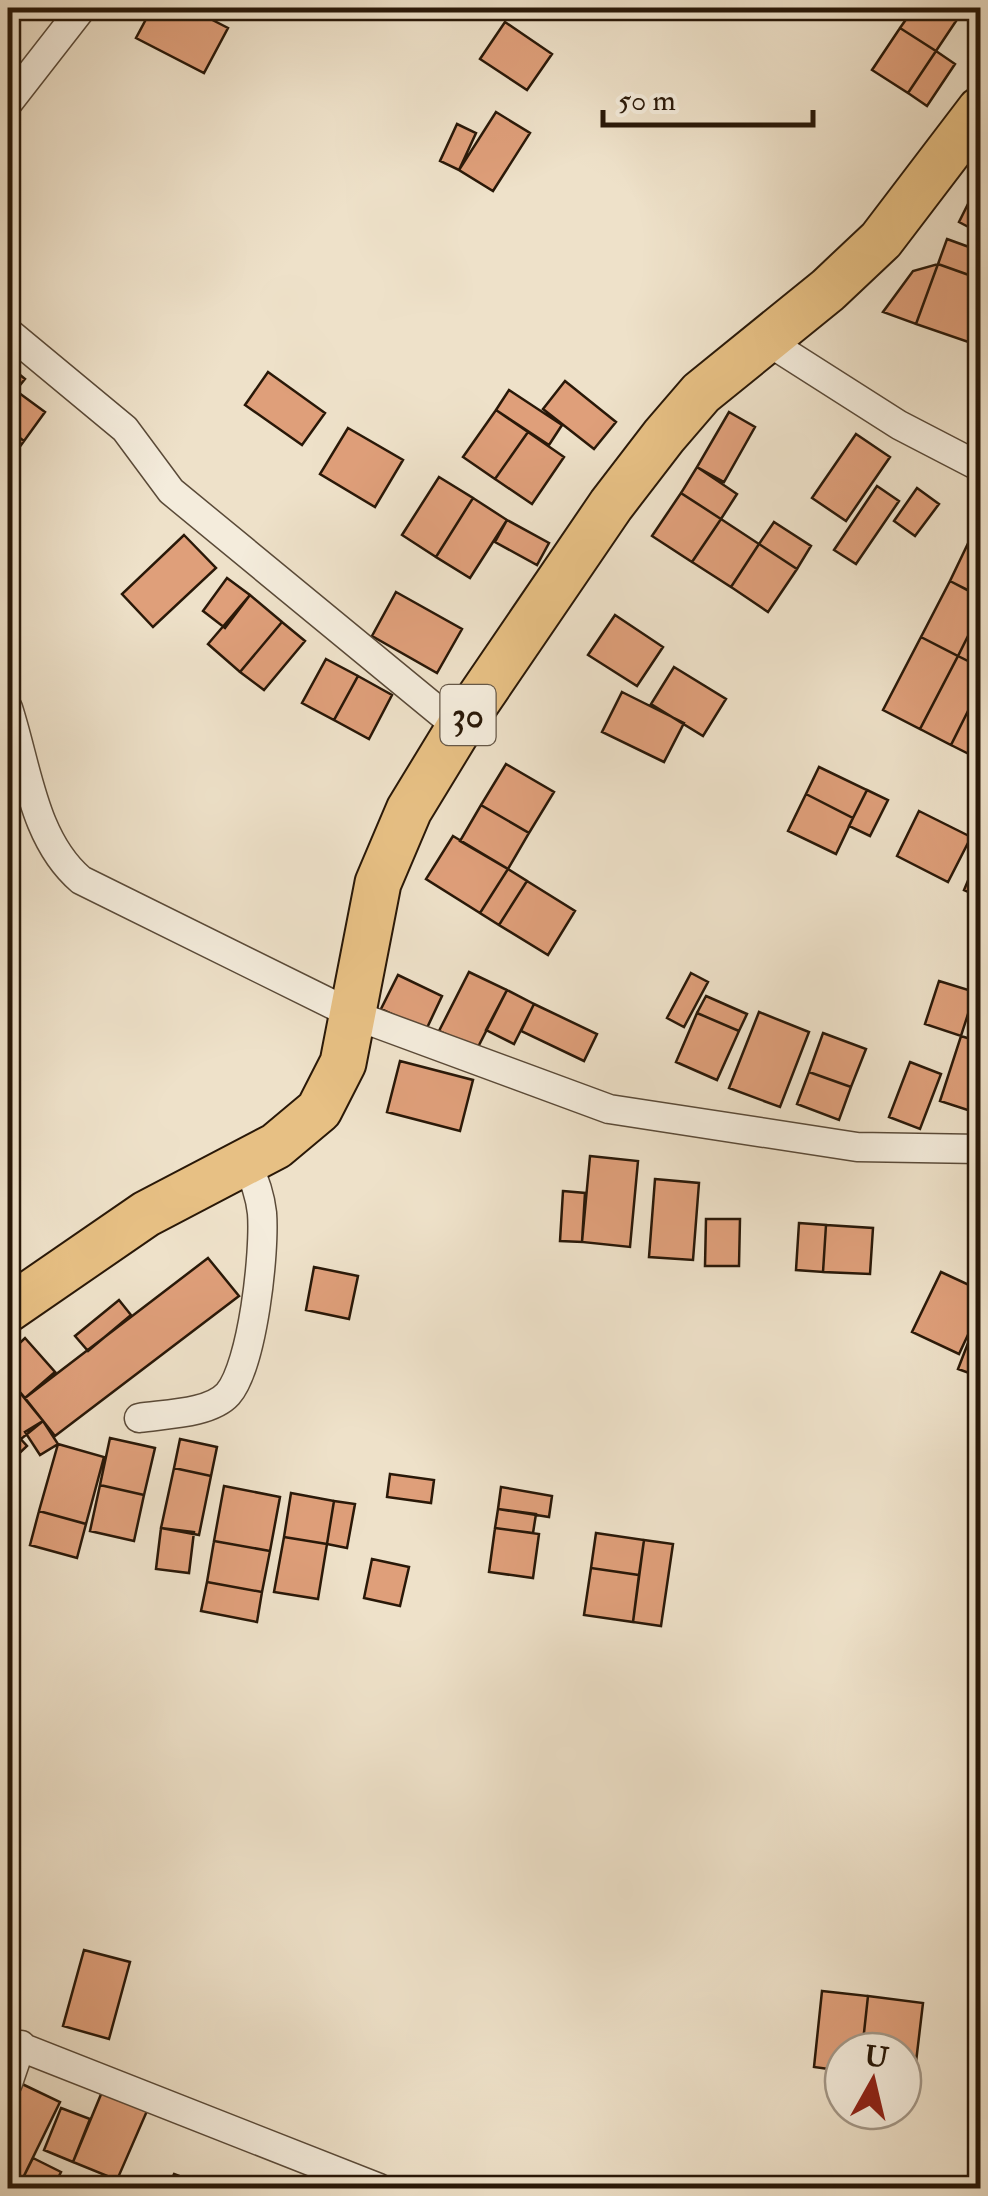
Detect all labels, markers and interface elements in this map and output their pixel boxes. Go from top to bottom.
scale bar [603,65,813,127]
text: 50 m [618,82,676,119]
road number: 30 [440,685,496,745]
north arrow [823,2031,923,2131]
text: U [862,2039,891,2077]

